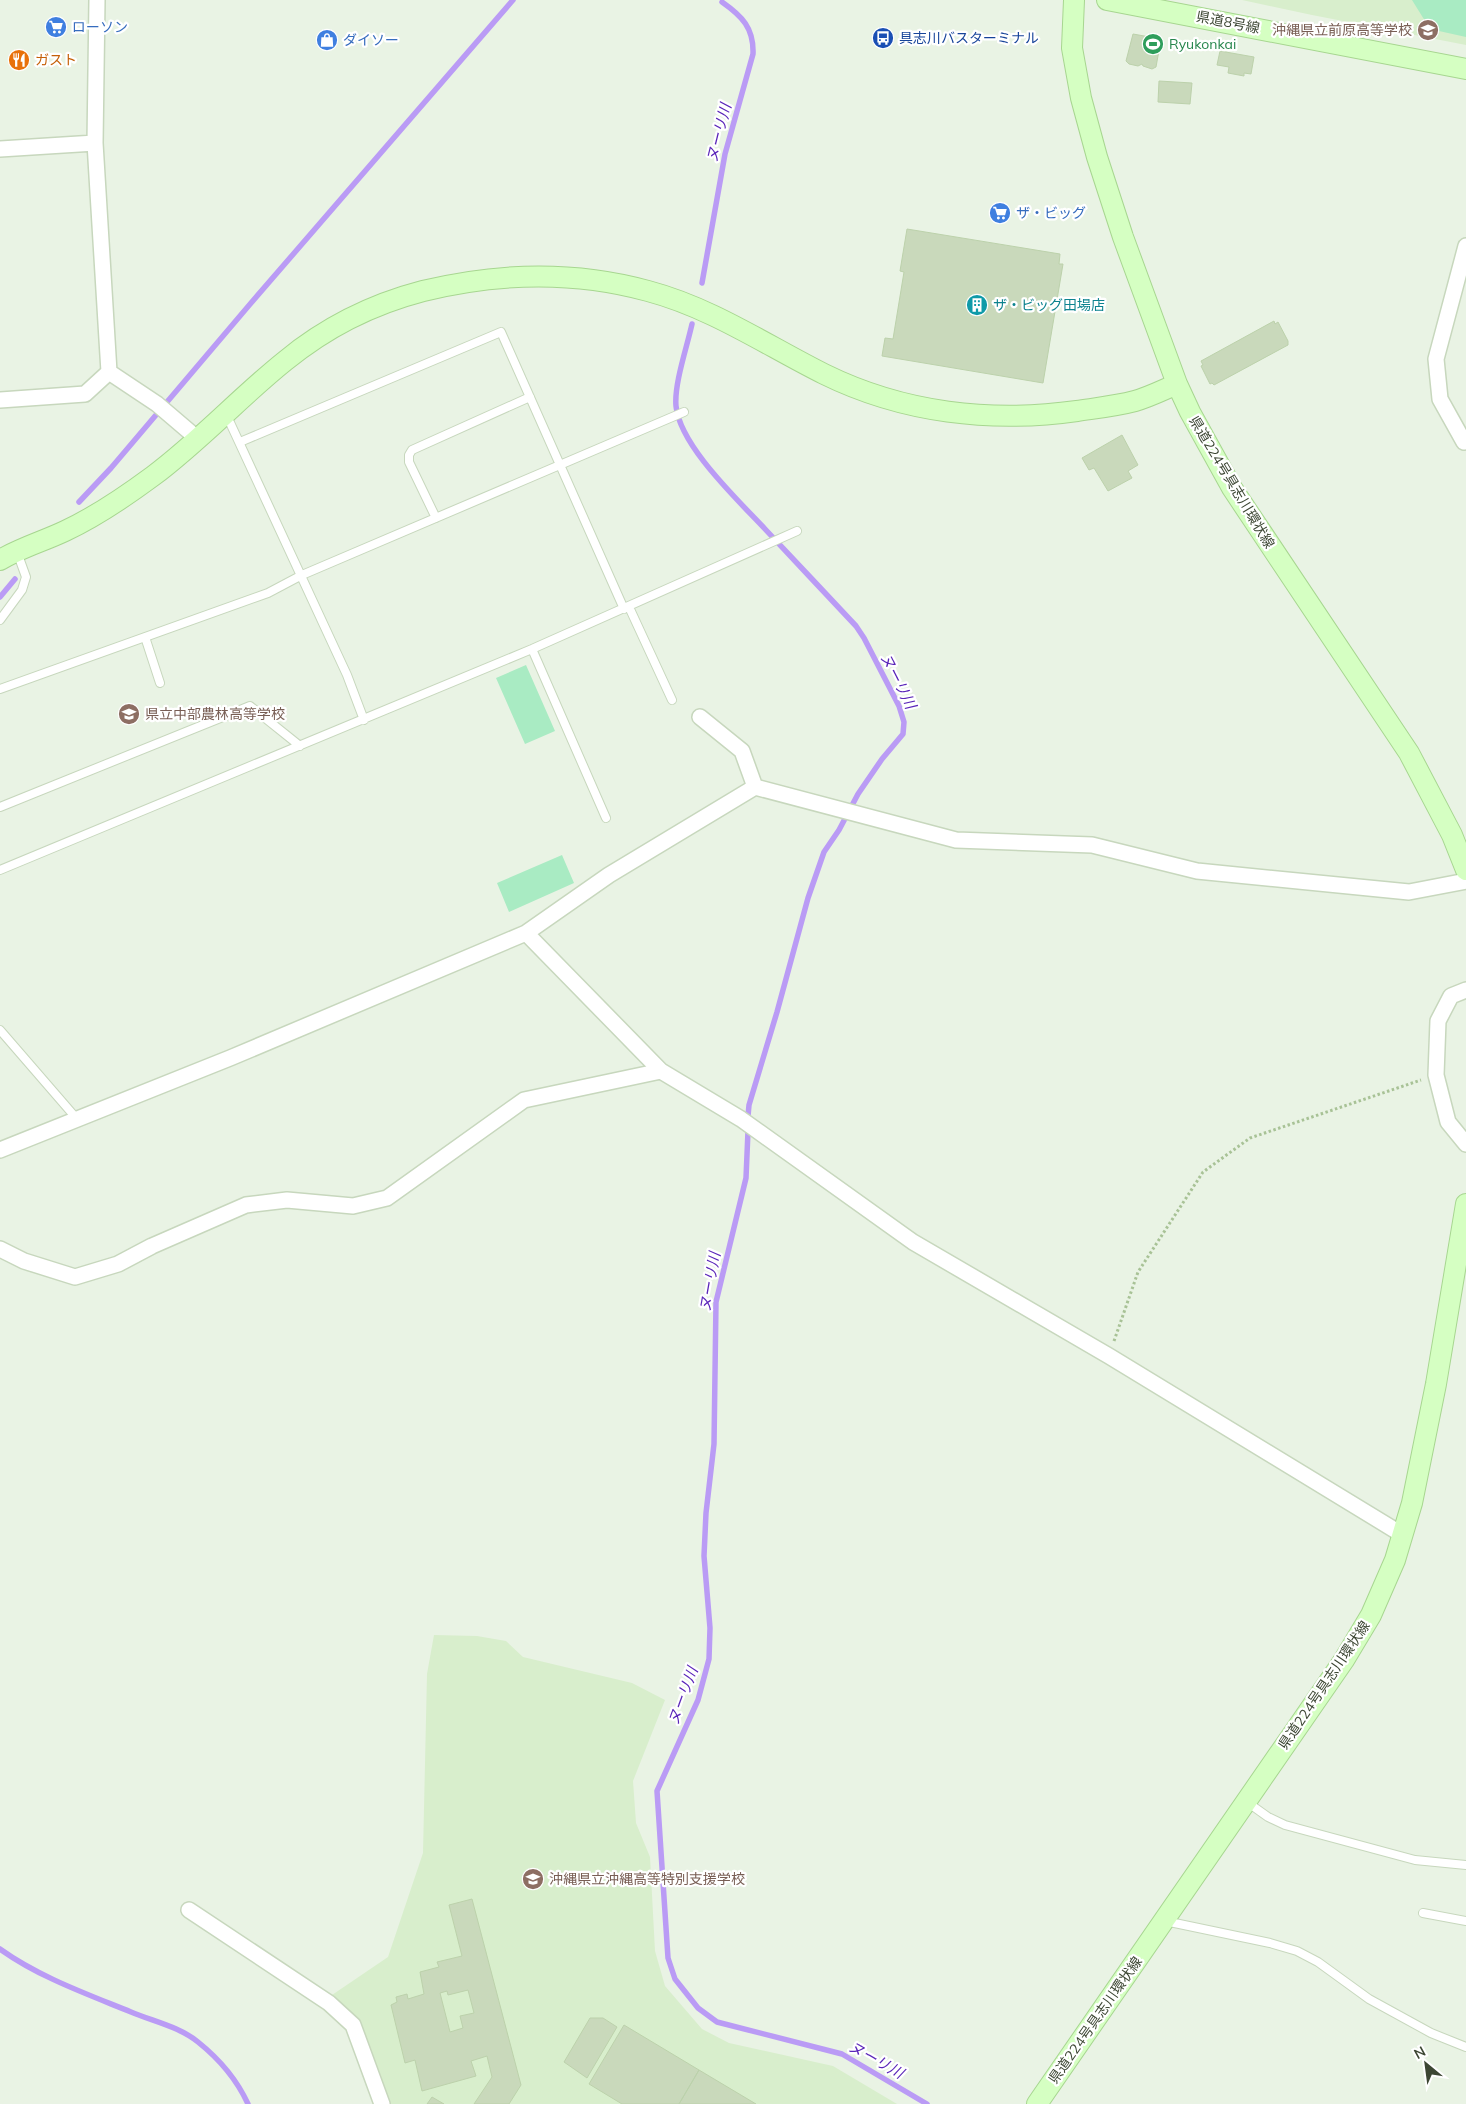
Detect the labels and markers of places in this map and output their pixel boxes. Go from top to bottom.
supermarket icon: ローソン [44,15,68,39]
place label: ローソン [72,18,128,36]
school or university icon: 沖縄県立前原高等学校 [1416,18,1440,42]
place label: 沖縄県立前原高等学校 [1272,21,1412,39]
bus stop icon: 具志川バスターミナル [871,26,895,50]
shop icon: ダイソー [315,28,339,52]
place label: 具志川バスターミナル [899,29,1039,47]
place label: ダイソー [343,31,399,49]
sports icon: Ryukonkai [1141,32,1165,56]
place label: Ryukonkai [1169,35,1236,53]
restaurant icon: ガスト [7,48,31,72]
place label: ガスト [35,51,77,69]
supermarket icon: ザ・ビッグ [988,201,1012,225]
place label: ザ・ビッグ [1016,204,1086,222]
building icon: ザ・ビッグ田場店 [965,293,989,317]
place label: ザ・ビッグ田場店 [993,296,1105,314]
school or university icon: 県立中部農林高等学校 [117,702,141,726]
place label: 県立中部農林高等学校 [145,705,285,723]
school or university icon: 沖縄県立沖縄高等特別支援学校 [521,1867,545,1891]
place label: 沖縄県立沖縄高等特別支援学校 [549,1870,745,1888]

